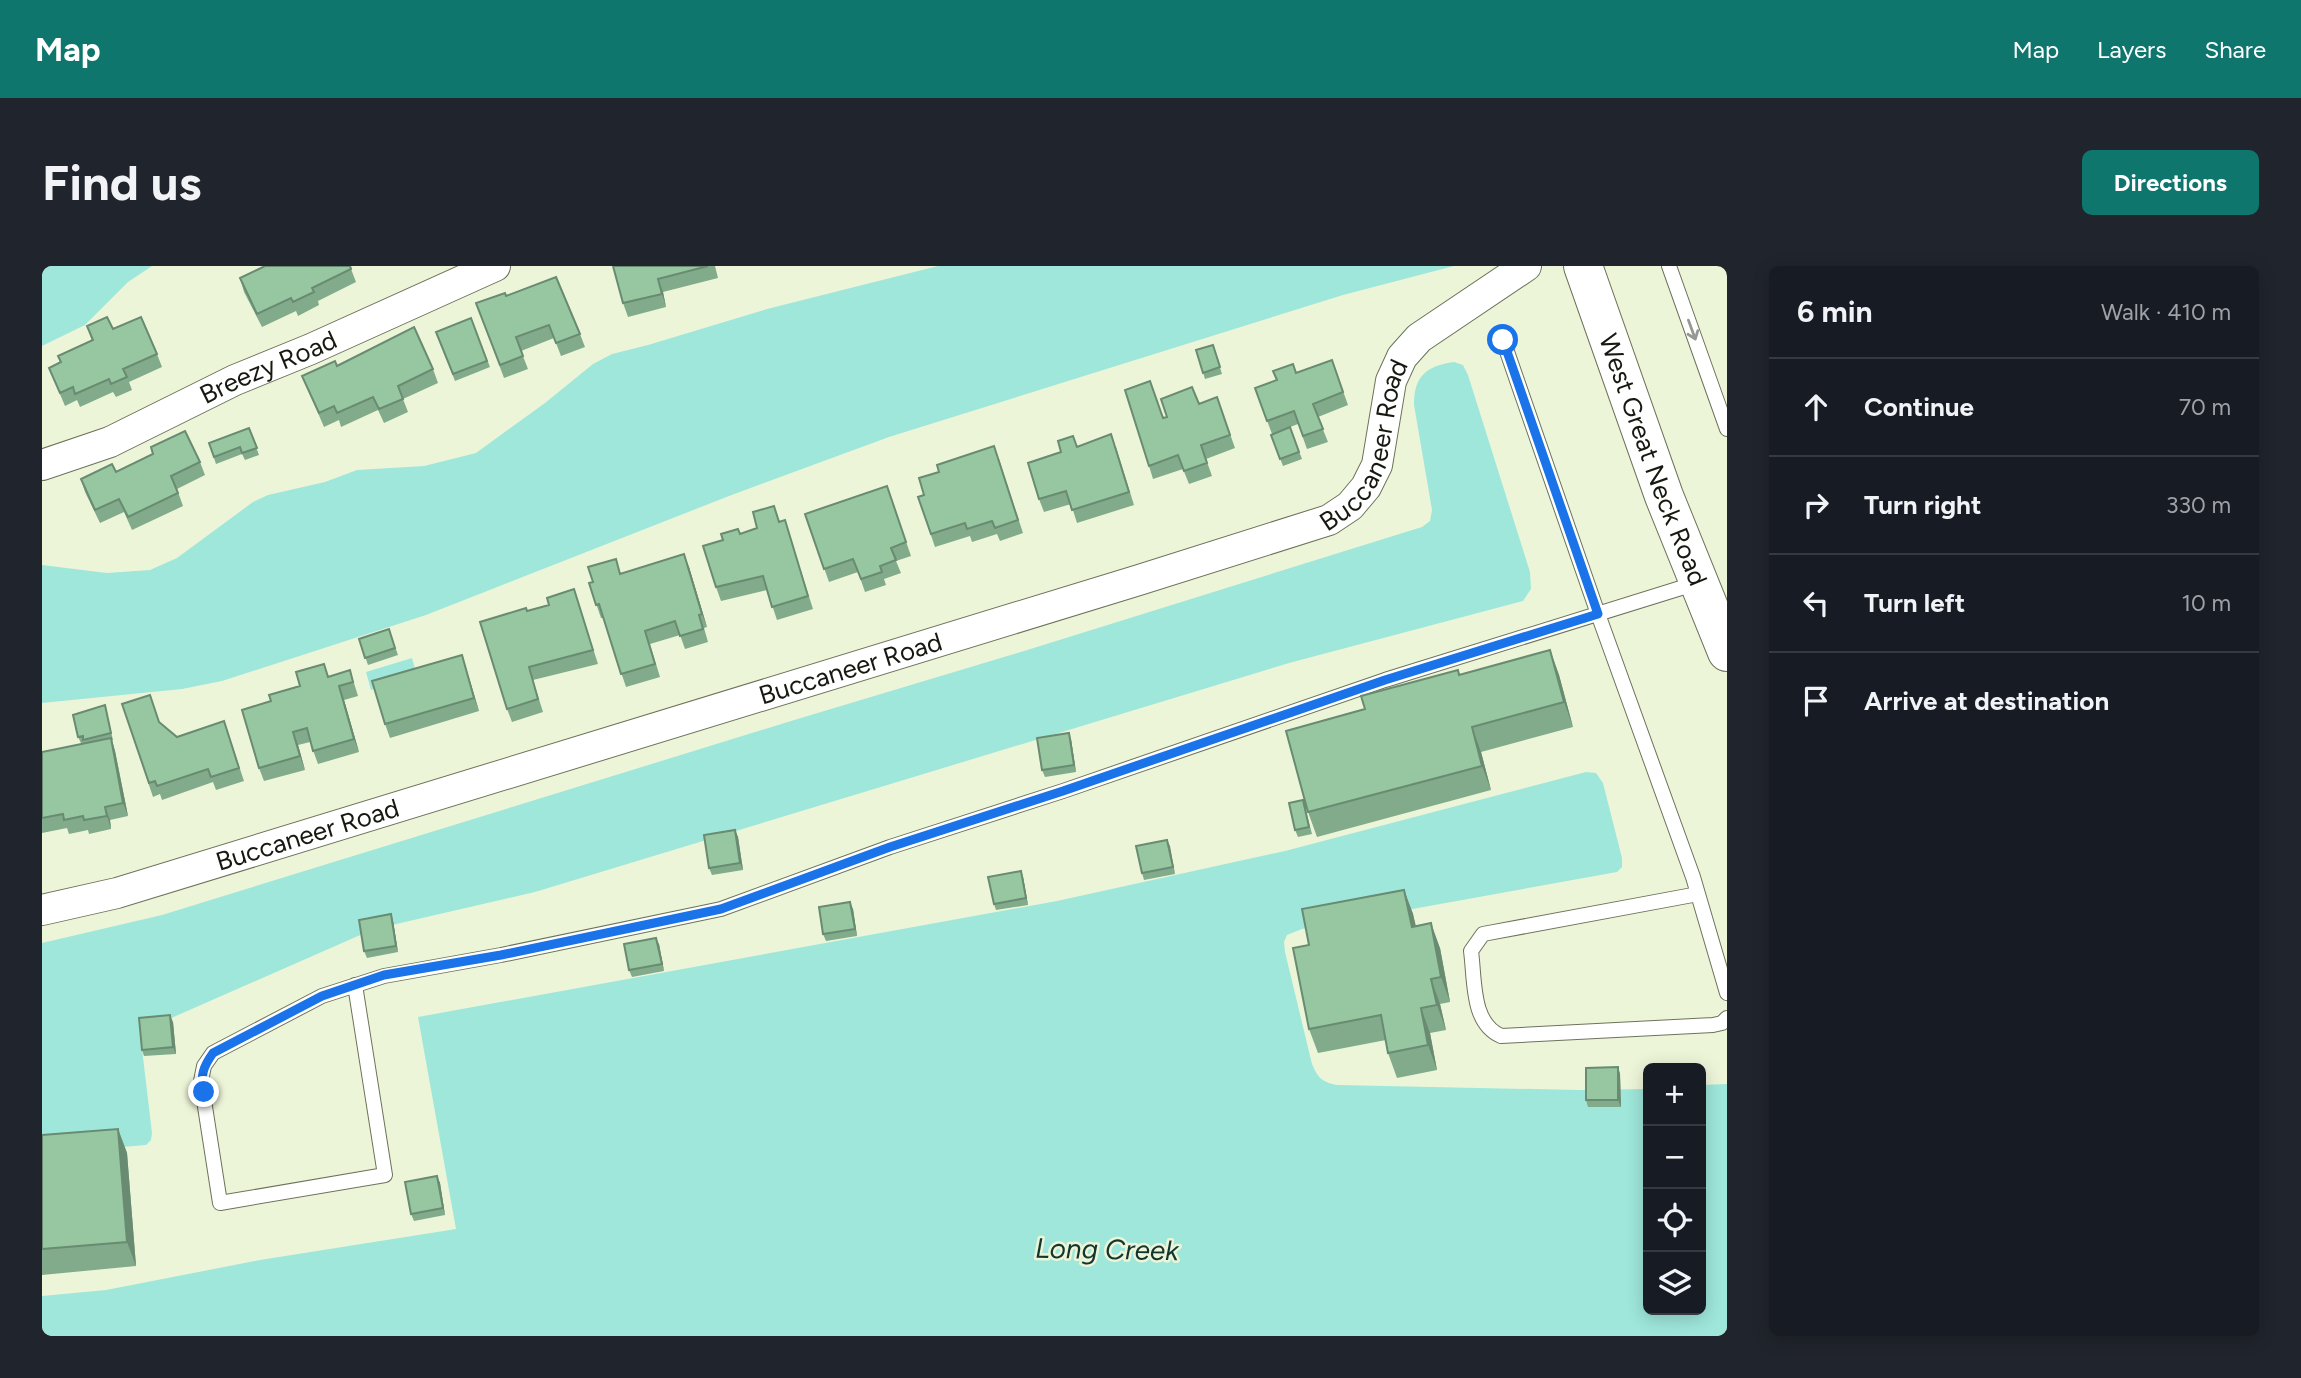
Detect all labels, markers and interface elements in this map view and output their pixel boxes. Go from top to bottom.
text: Map [35,30,101,69]
text: Map [2012,35,2059,64]
text: Layers [2097,35,2166,64]
text: Share [2204,35,2266,64]
button: Directions [2082,150,2259,215]
text: Find us [42,153,201,212]
text: 6 min [1797,293,1873,330]
text: Walk · 410 m [2101,298,2231,326]
one-way arrow [1687,319,1699,341]
street label: Breezy Road [195,323,342,411]
route start [1487,324,1518,355]
street label: West Great Neck Road [1592,329,1714,590]
street label: Buccaneer Road [1314,354,1415,538]
icon: ahead [1797,388,1835,426]
text: Continue [1864,391,1974,423]
text: 70 m [2179,393,2231,421]
icon: right [1797,486,1835,524]
text: Turn right [1864,489,1981,521]
text: 330 m [2166,491,2231,519]
icon: left [1797,584,1835,622]
text: Turn left [1864,587,1965,619]
text: 10 m [2182,589,2231,617]
street label: Buccaneer Road [755,625,946,711]
icon: arrive [1797,682,1835,720]
text: Arrive at destination [1864,685,2109,717]
street label: Buccaneer Road [212,792,403,878]
map controls [1643,1063,1706,1315]
button: + [1643,1063,1706,1126]
route end [188,1076,219,1107]
button: − [1643,1126,1706,1189]
button: locate [1643,1189,1706,1252]
water label: Long Creek [1035,1231,1181,1267]
button: layers [1643,1252,1706,1315]

